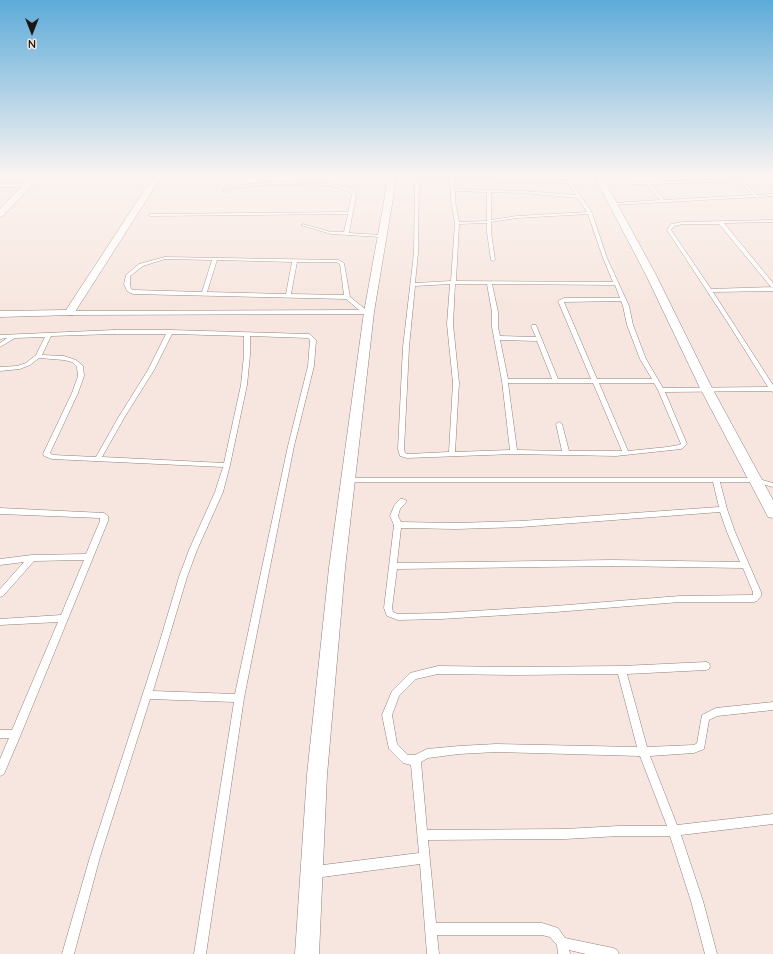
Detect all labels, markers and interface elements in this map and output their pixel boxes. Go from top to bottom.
north arrow [12,12,52,52]
text: N [28,37,36,51]

